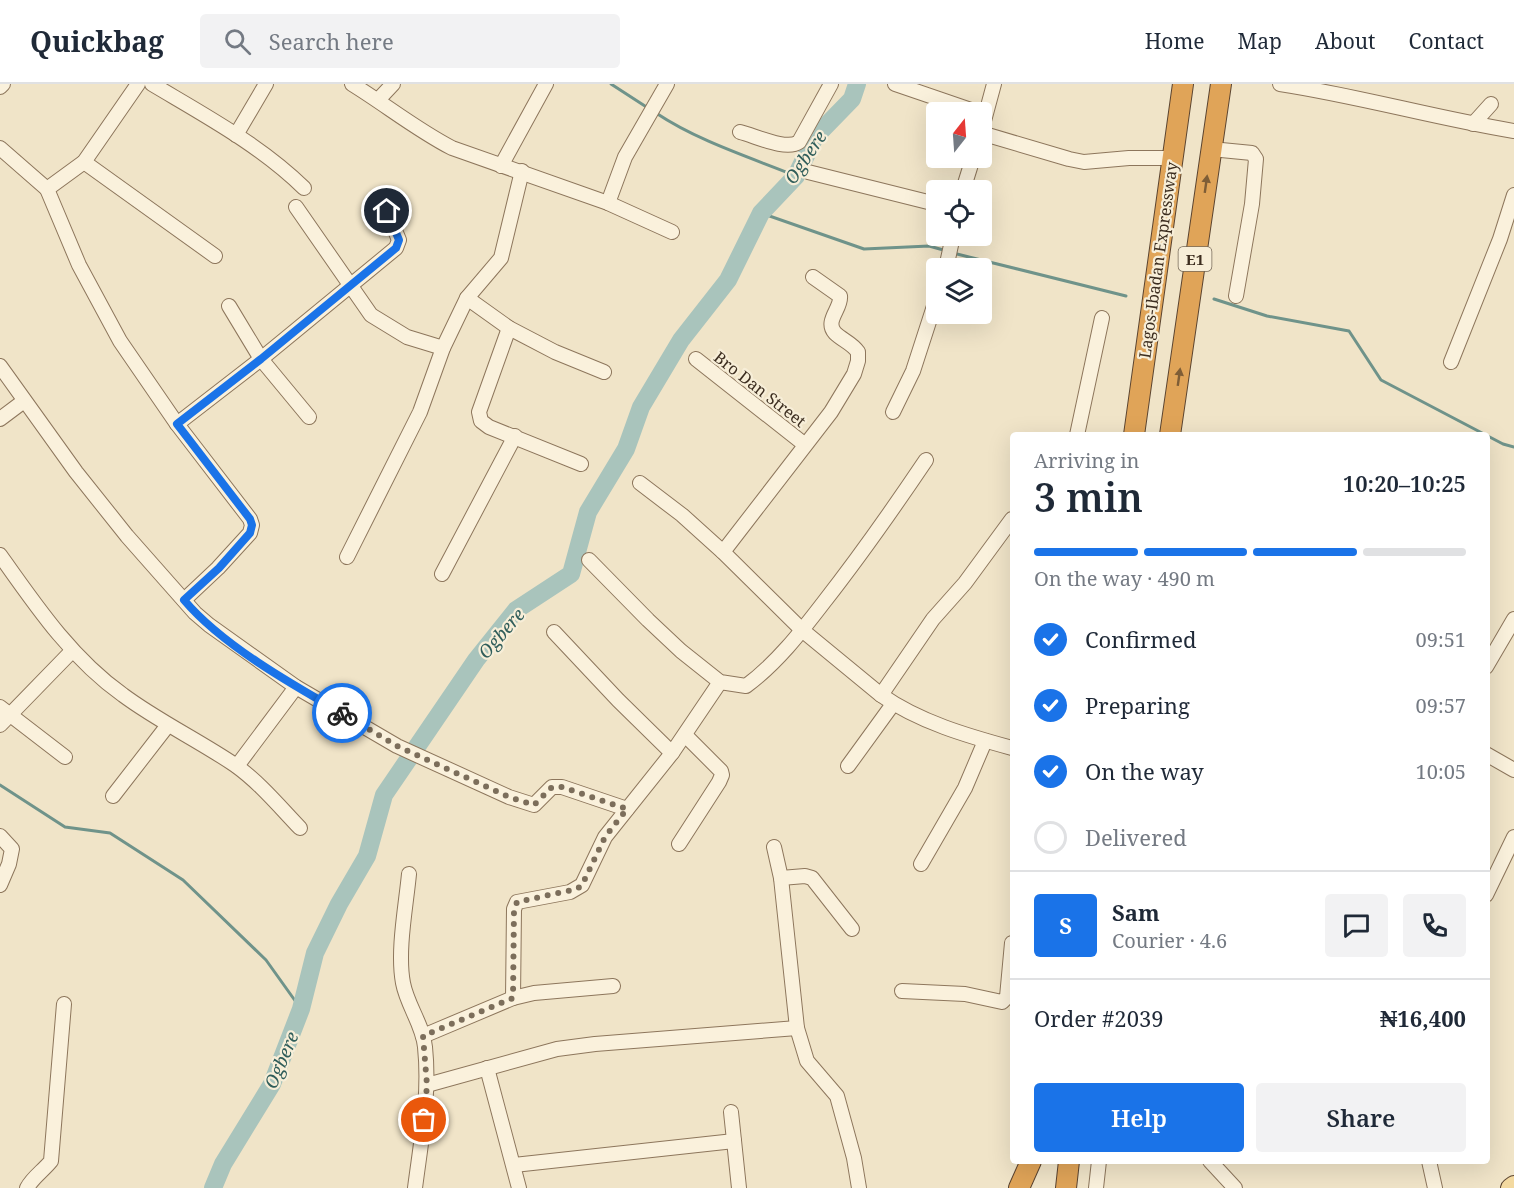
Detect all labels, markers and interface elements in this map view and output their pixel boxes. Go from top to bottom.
search box [200,14,620,68]
text: Quickbag [30,22,164,60]
icon: search [221,25,254,58]
text: Search here [269,26,394,56]
text: Home [1145,27,1205,55]
text: Map [1238,27,1282,55]
text: About [1315,27,1376,55]
text: Contact [1409,27,1484,55]
north arrow [926,102,992,168]
map controls [926,102,992,324]
water label: Ogbere [778,126,832,188]
street label: Lagos-Ibadan Expressway [1133,159,1183,360]
one-way arrow [1202,174,1211,193]
button: locate [926,180,992,246]
pin [361,185,412,236]
icon: home [370,194,403,227]
road number: E1 [1178,247,1212,271]
button: layers [926,258,992,324]
street label: Bro Dan Street [709,346,811,432]
one-way arrow [1174,367,1183,386]
text: Arriving in [1034,447,1139,474]
text: 10:20–10:25 [1343,468,1466,498]
text: 3 min [1034,470,1143,523]
text: On the way · 490 m [1034,565,1215,592]
water label: Ogbere [472,603,530,663]
icon: check [1034,623,1067,656]
text: Confirmed [1085,624,1196,654]
text: 09:51 [1416,626,1466,653]
courier [312,683,372,743]
icon: check [1034,689,1067,722]
text: Preparing [1085,690,1190,720]
text: 09:57 [1416,692,1466,719]
icon: bike [326,697,359,730]
icon: check [1034,755,1067,788]
text: On the way [1085,756,1204,786]
text: 10:05 [1416,758,1466,785]
text: Delivered [1085,822,1187,852]
button: chat [1325,894,1388,957]
button: phone [1403,894,1466,957]
text: Sam [1112,897,1160,927]
text: S [1059,910,1072,940]
text: Courier · 4.6 [1112,927,1227,954]
text: Order #2039 [1034,1003,1164,1033]
text: ₦16,400 [1380,1003,1466,1033]
water label: Ogbere [258,1028,304,1092]
button: Help [1034,1083,1244,1152]
button: Share [1256,1083,1466,1152]
pin [398,1094,449,1145]
icon: bag [407,1103,440,1136]

